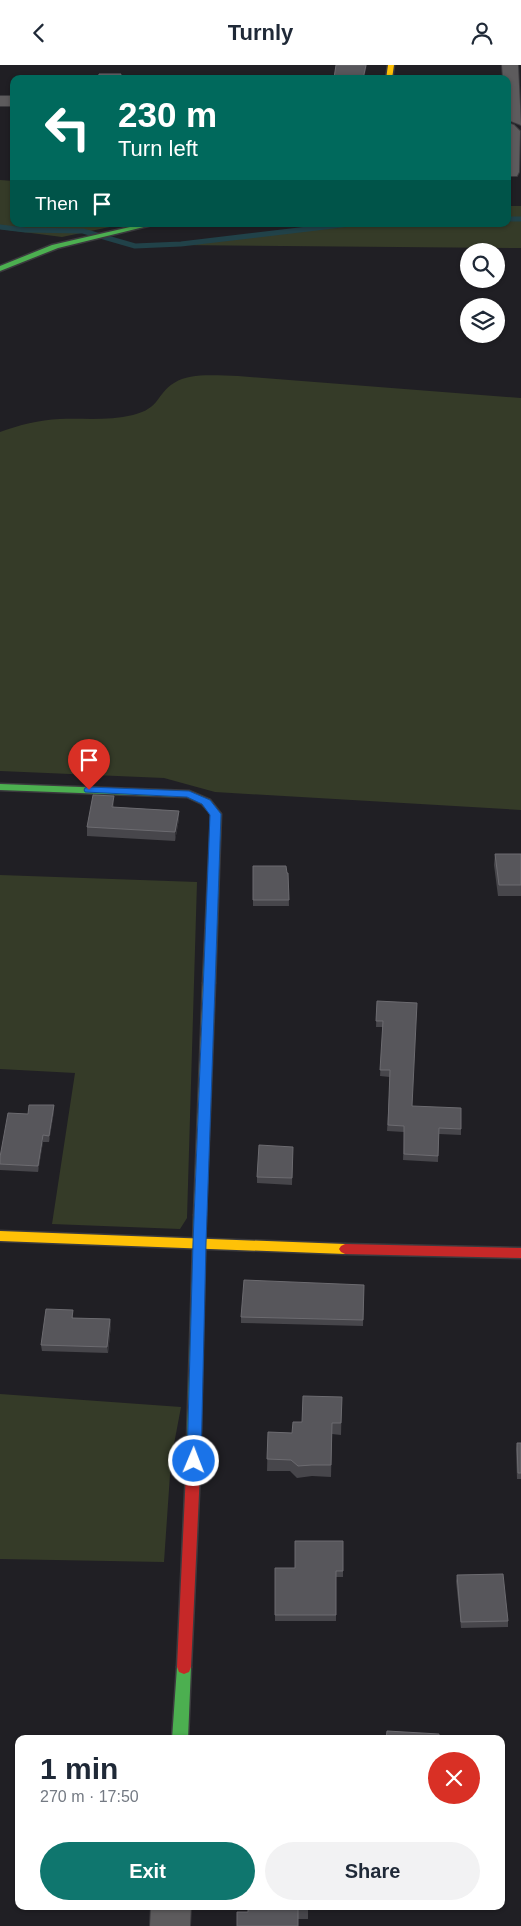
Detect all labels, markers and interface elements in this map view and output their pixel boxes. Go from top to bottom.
icon: back [25,19,53,47]
icon: person [468,19,496,47]
text: Turnly [228,20,293,45]
icon: left [35,95,100,160]
text: 230 m [118,95,217,134]
text: Turn left [118,136,198,161]
icon: arrive [88,190,116,218]
text: Then [35,193,78,214]
map controls [460,243,505,343]
button: search [460,243,505,288]
button: layers [460,298,505,343]
pin [68,739,110,790]
icon: arrive [75,746,103,774]
position arrow [167,1434,219,1486]
text: 1 min [40,1752,118,1785]
button: close [428,1752,480,1804]
text: 270 m · 17:50 [40,1788,139,1805]
button: Exit [40,1842,255,1900]
button: Share [265,1842,480,1900]

